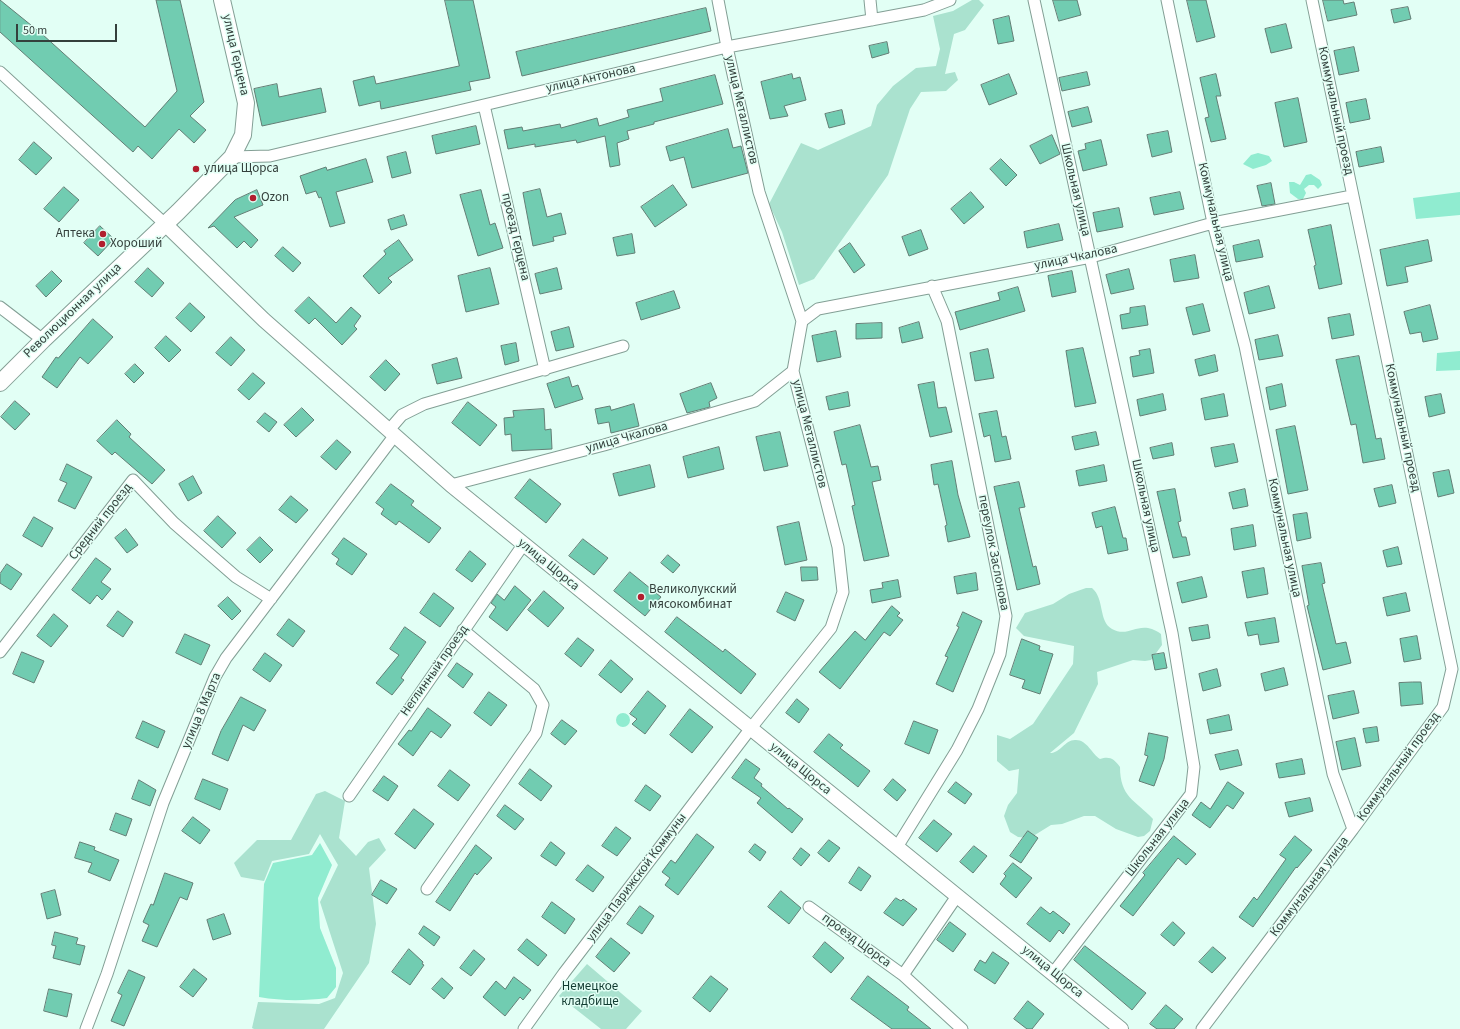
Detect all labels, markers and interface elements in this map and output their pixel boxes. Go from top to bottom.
street label: улица Герцена [218,13,252,97]
scale bar [18,16,119,42]
text: 50 m [23,22,47,39]
street label: Коммунальный проезд [1314,45,1356,177]
street label: улица Металлистов [721,54,761,166]
street label: улица Антонова [545,61,637,97]
street label: Школьная улица [1057,142,1093,238]
place label: улица Щорса [204,161,279,177]
street label: Коммунальная улица [1194,161,1236,283]
marker: улица Щорса [191,164,201,174]
place label: Ozon [261,190,289,206]
street label: проезд Герцена [497,192,533,282]
marker: Ozon [248,193,258,203]
place label: Аптека [56,226,95,242]
marker: Аптека [98,229,108,239]
place label: Хороший [110,236,162,252]
marker: Хороший [97,239,107,249]
street label: улица Чкалова [1033,242,1119,274]
street label: Революционная улица [21,260,125,362]
street label: Коммунальный проезд [1381,362,1423,494]
street label: улица Металлистов [788,378,830,490]
street label: улица Чкалова [584,419,670,457]
street label: Школьная улица [1127,458,1163,554]
street label: Коммунальная улица [1264,477,1304,599]
street label: Средний проезд [66,480,136,564]
street label: переулок Заслонова [974,494,1012,612]
street label: улица Щорса [514,535,582,595]
place label: Великолукский мясокомбинат [649,582,737,613]
marker: Великолукский мясокомбинат [636,592,646,602]
street label: Неглинный проезд [398,622,472,720]
street label: улица 8 Марта [179,671,225,751]
street label: Коммунальный проезд [1354,709,1444,825]
street label: улица Щорса [766,739,834,799]
street label: Школьная улица [1123,796,1193,880]
street label: улица Парижской Коммуны [583,811,691,945]
street label: Коммунальная улица [1267,834,1353,940]
street label: проезд Щорса [818,911,894,971]
street label: улица Щорса [1018,942,1086,1002]
park label: Немецкое кладбище [561,979,619,1010]

